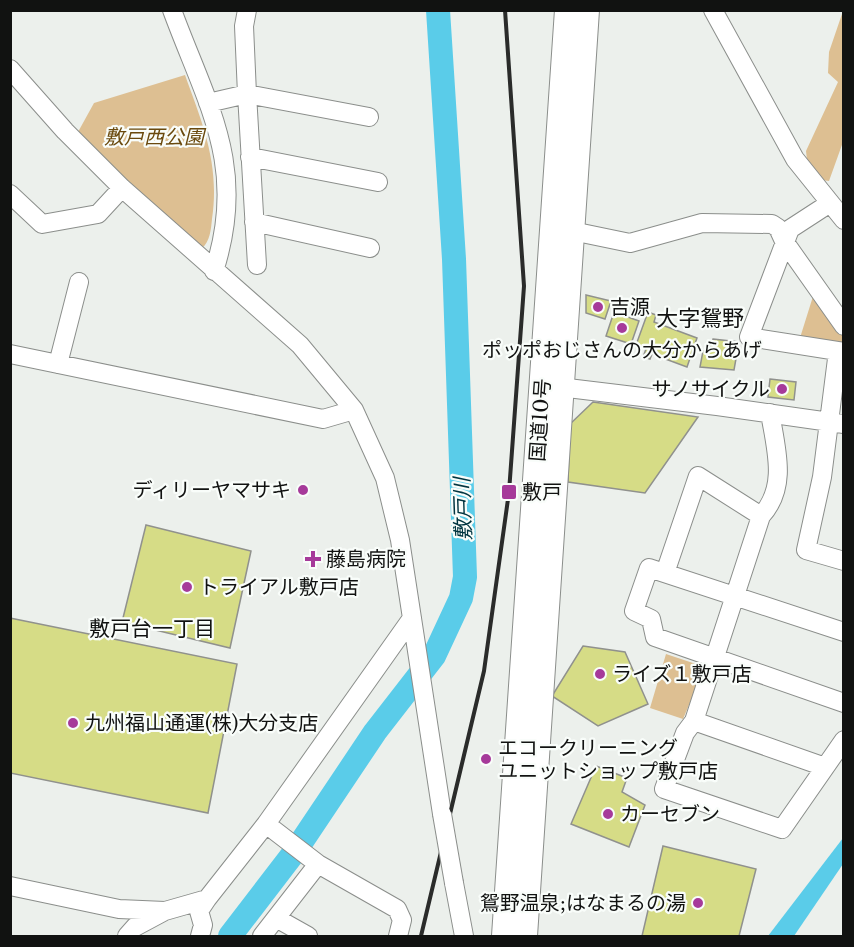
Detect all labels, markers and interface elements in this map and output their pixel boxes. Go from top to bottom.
park label: 敷戸西公園 [104,125,207,149]
place label: 吉源 [610,295,650,319]
marker: 吉源 [591,300,605,314]
district label: 大字鴛野 [656,305,744,332]
marker: ポッポおじさんの大分からあげ [615,321,629,335]
place label: ポッポおじさんの大分からあげ [482,338,762,362]
place label: サノサイクル [651,377,770,401]
street label: 国道10号 [525,378,555,462]
marker: サノサイクル [775,382,789,396]
water label: 敷戸川 [449,475,477,541]
place label: ディリーヤマサキ [132,478,291,502]
place label: 敷戸 [522,480,562,504]
marker: ディリーヤマサキ [296,483,310,497]
marker: 敷戸 [500,483,518,501]
place label: 藤島病院 [326,547,406,571]
marker: 藤島病院 [304,550,322,568]
place label: トライアル敷戸店 [199,575,359,599]
marker: トライアル敷戸店 [180,580,194,594]
district label: 敷戸台一丁目 [89,616,215,642]
place label: ライズ１敷戸店 [612,662,751,686]
marker: ライズ１敷戸店 [593,667,607,681]
place label: 九州福山通運(株)大分支店 [85,711,318,735]
marker: 九州福山通運(株)大分支店 [66,716,80,730]
place label: エコークリーニング ユニットショップ敷戸店 [498,736,718,783]
marker: エコークリーニング ユニットショップ敷戸店 [479,752,493,766]
place label: カーセブン [620,802,720,826]
marker: カーセブン [601,807,615,821]
place label: 鴛野温泉;はなまるの湯 [480,891,686,915]
marker: 鴛野温泉;はなまるの湯 [691,896,705,910]

